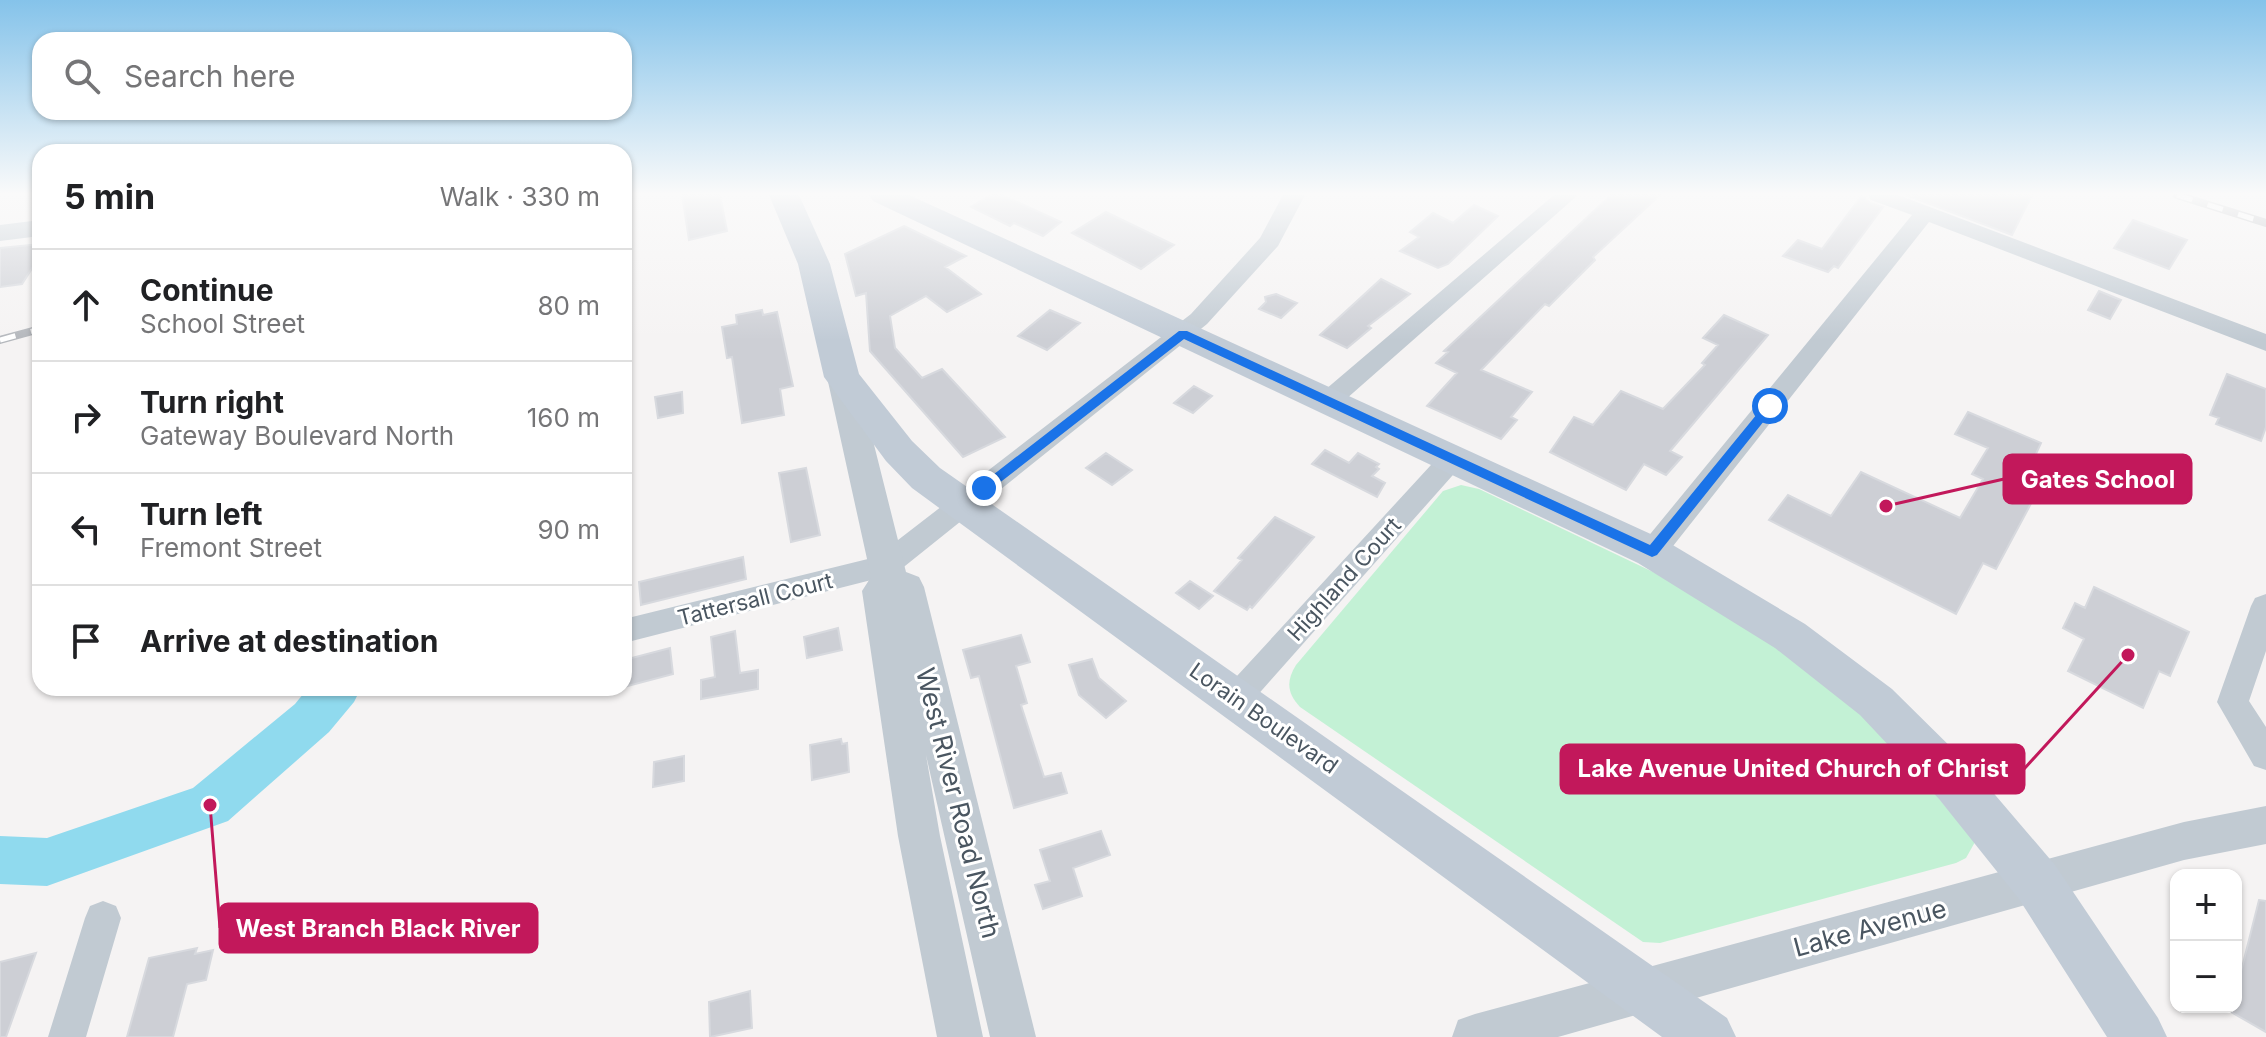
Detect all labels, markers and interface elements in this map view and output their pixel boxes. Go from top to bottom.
search box [32,32,632,120]
icon: search [60,54,104,98]
text: Search here [124,58,296,94]
text: 5 min [64,176,155,217]
text: Walk · 330 m [440,181,600,212]
text: Continue [140,272,274,308]
icon: ahead [64,283,108,327]
text: 80 m [537,290,600,321]
text: School Street [140,308,305,339]
text: Turn right [140,384,284,420]
route start [1752,388,1788,424]
icon: right [64,395,108,439]
text: 160 m [527,402,600,433]
text: Gateway Boulevard North [140,420,454,451]
callout: Gates School [2004,455,2191,503]
text: Gates School [2021,465,2175,494]
route end [966,470,1002,506]
text: Turn left [140,496,262,532]
icon: left [64,507,108,551]
street label: Highland Court [1282,512,1406,646]
text: 90 m [537,514,600,545]
text: Fremont Street [140,532,322,563]
street label: Tattersall Court [675,567,835,631]
icon: arrive [64,619,108,663]
text: Arrive at destination [140,623,438,659]
street label: Lorain Boulevard [1185,657,1343,779]
street label: West River Road North [910,664,1007,941]
callout: Lake Avenue United Church of Christ [1561,745,2024,793]
text: Lake Avenue United Church of Christ [1578,754,2009,783]
map controls [2170,869,2242,1013]
button: + [2170,869,2242,941]
street label: Lake Avenue [1790,892,1950,963]
callout: West Branch Black River [220,904,537,952]
text: West Branch Black River [235,914,521,943]
button: − [2170,941,2242,1013]

